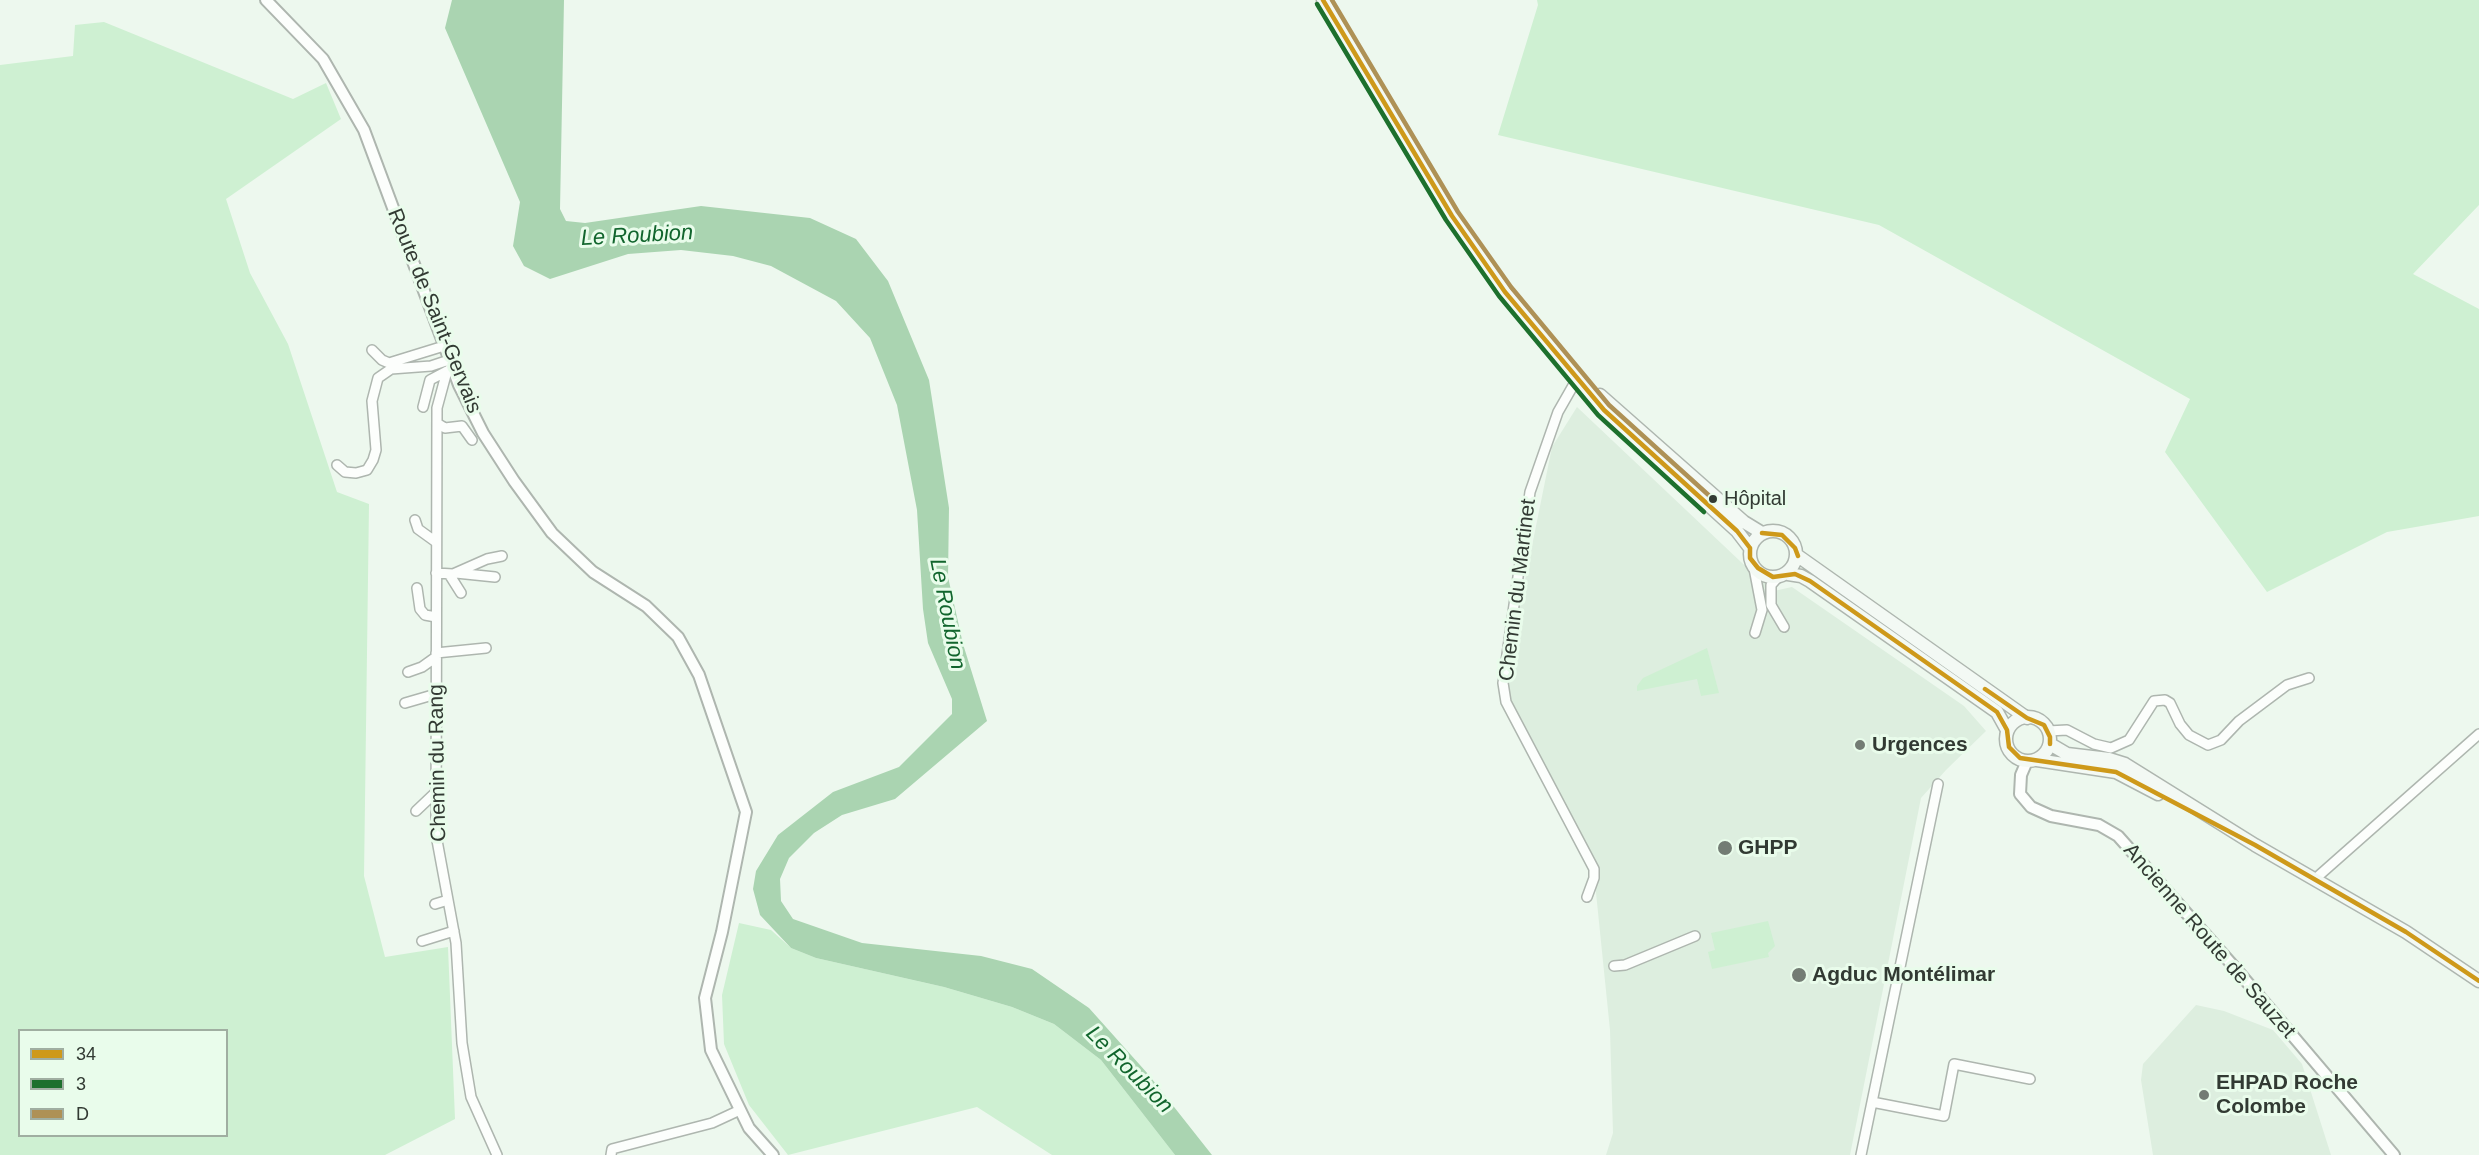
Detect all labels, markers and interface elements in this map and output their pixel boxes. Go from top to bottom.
street label: Route de Saint-Gervais [381,205,487,417]
water label: Le Roubion [580,220,694,252]
place label: Hôpital [1724,487,1786,511]
marker: Hôpital [1707,493,1719,505]
street label: Chemin du Martinet [1494,498,1542,682]
water label: Le Roubion [923,556,971,672]
street label: Chemin du Rang [424,684,452,842]
place label: Urgences [1872,732,1968,758]
marker: Urgences [1853,738,1867,752]
place label: GHPP [1738,835,1798,861]
street label: Ancienne Route de Sauzet [2118,838,2300,1044]
marker: GHPP [1716,839,1734,857]
place label: Agduc Montélimar [1812,962,1995,988]
marker: Agduc Montélimar [1790,966,1808,984]
water label: Le Roubion [1080,1021,1178,1119]
legend [18,1029,228,1137]
text: 34 [76,1044,96,1064]
place label: EHPAD Roche Colombe [2216,1070,2358,1120]
text: 3 [76,1074,86,1094]
marker: EHPAD Roche Colombe [2197,1088,2211,1102]
text: D [76,1104,89,1124]

